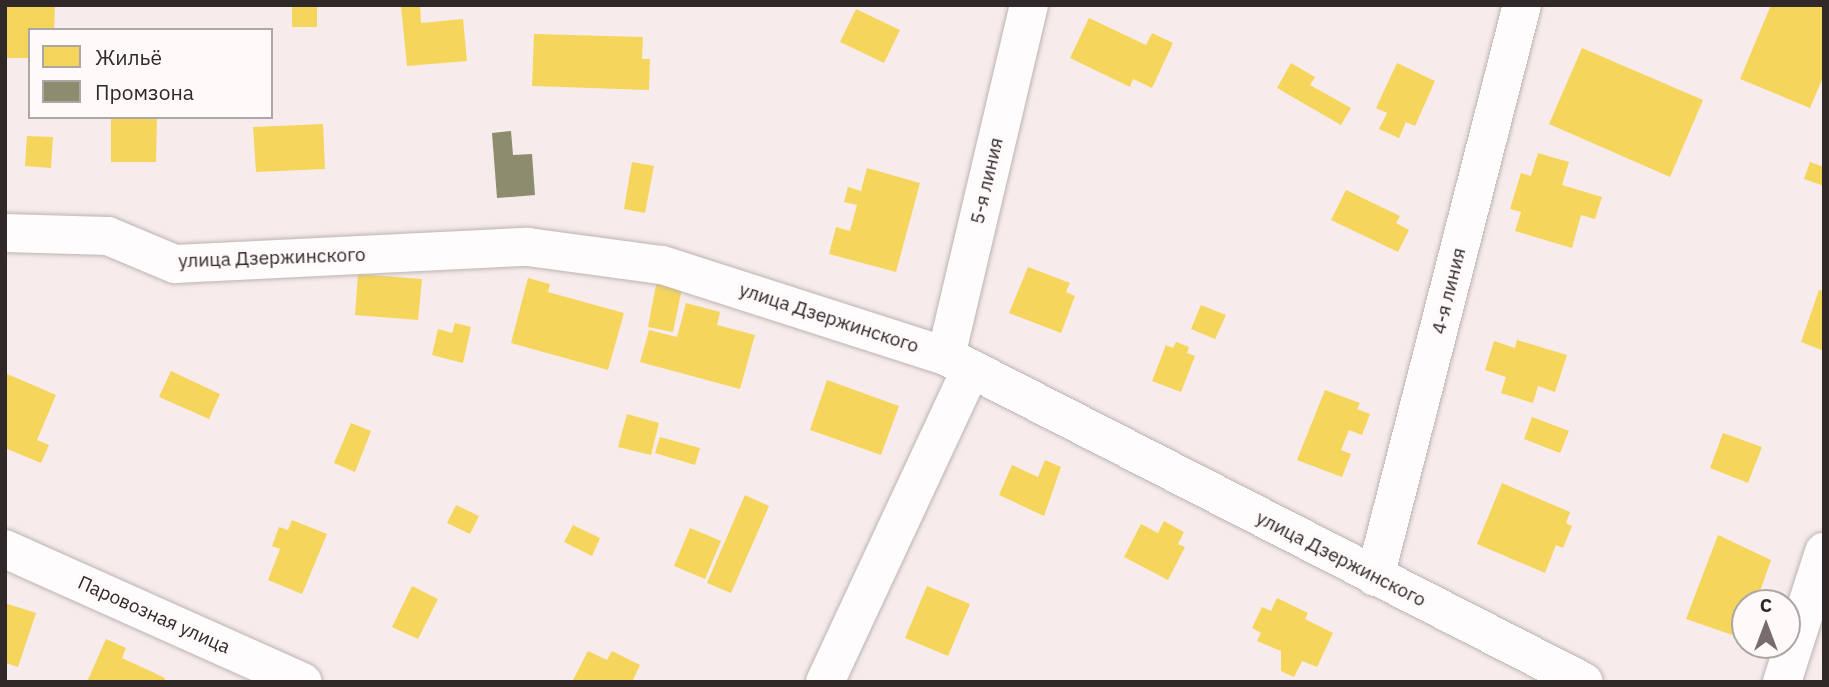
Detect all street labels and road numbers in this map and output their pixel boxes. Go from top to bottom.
street label: 5-я линия [966,136,1008,226]
street label: улица Дзержинского [178,243,366,273]
street label: 4-я линия [1427,246,1471,336]
street label: улица Дзержинского [736,278,922,358]
street label: улица Дзержинского [1252,506,1430,612]
street label: Паровозная улица [74,571,234,659]

